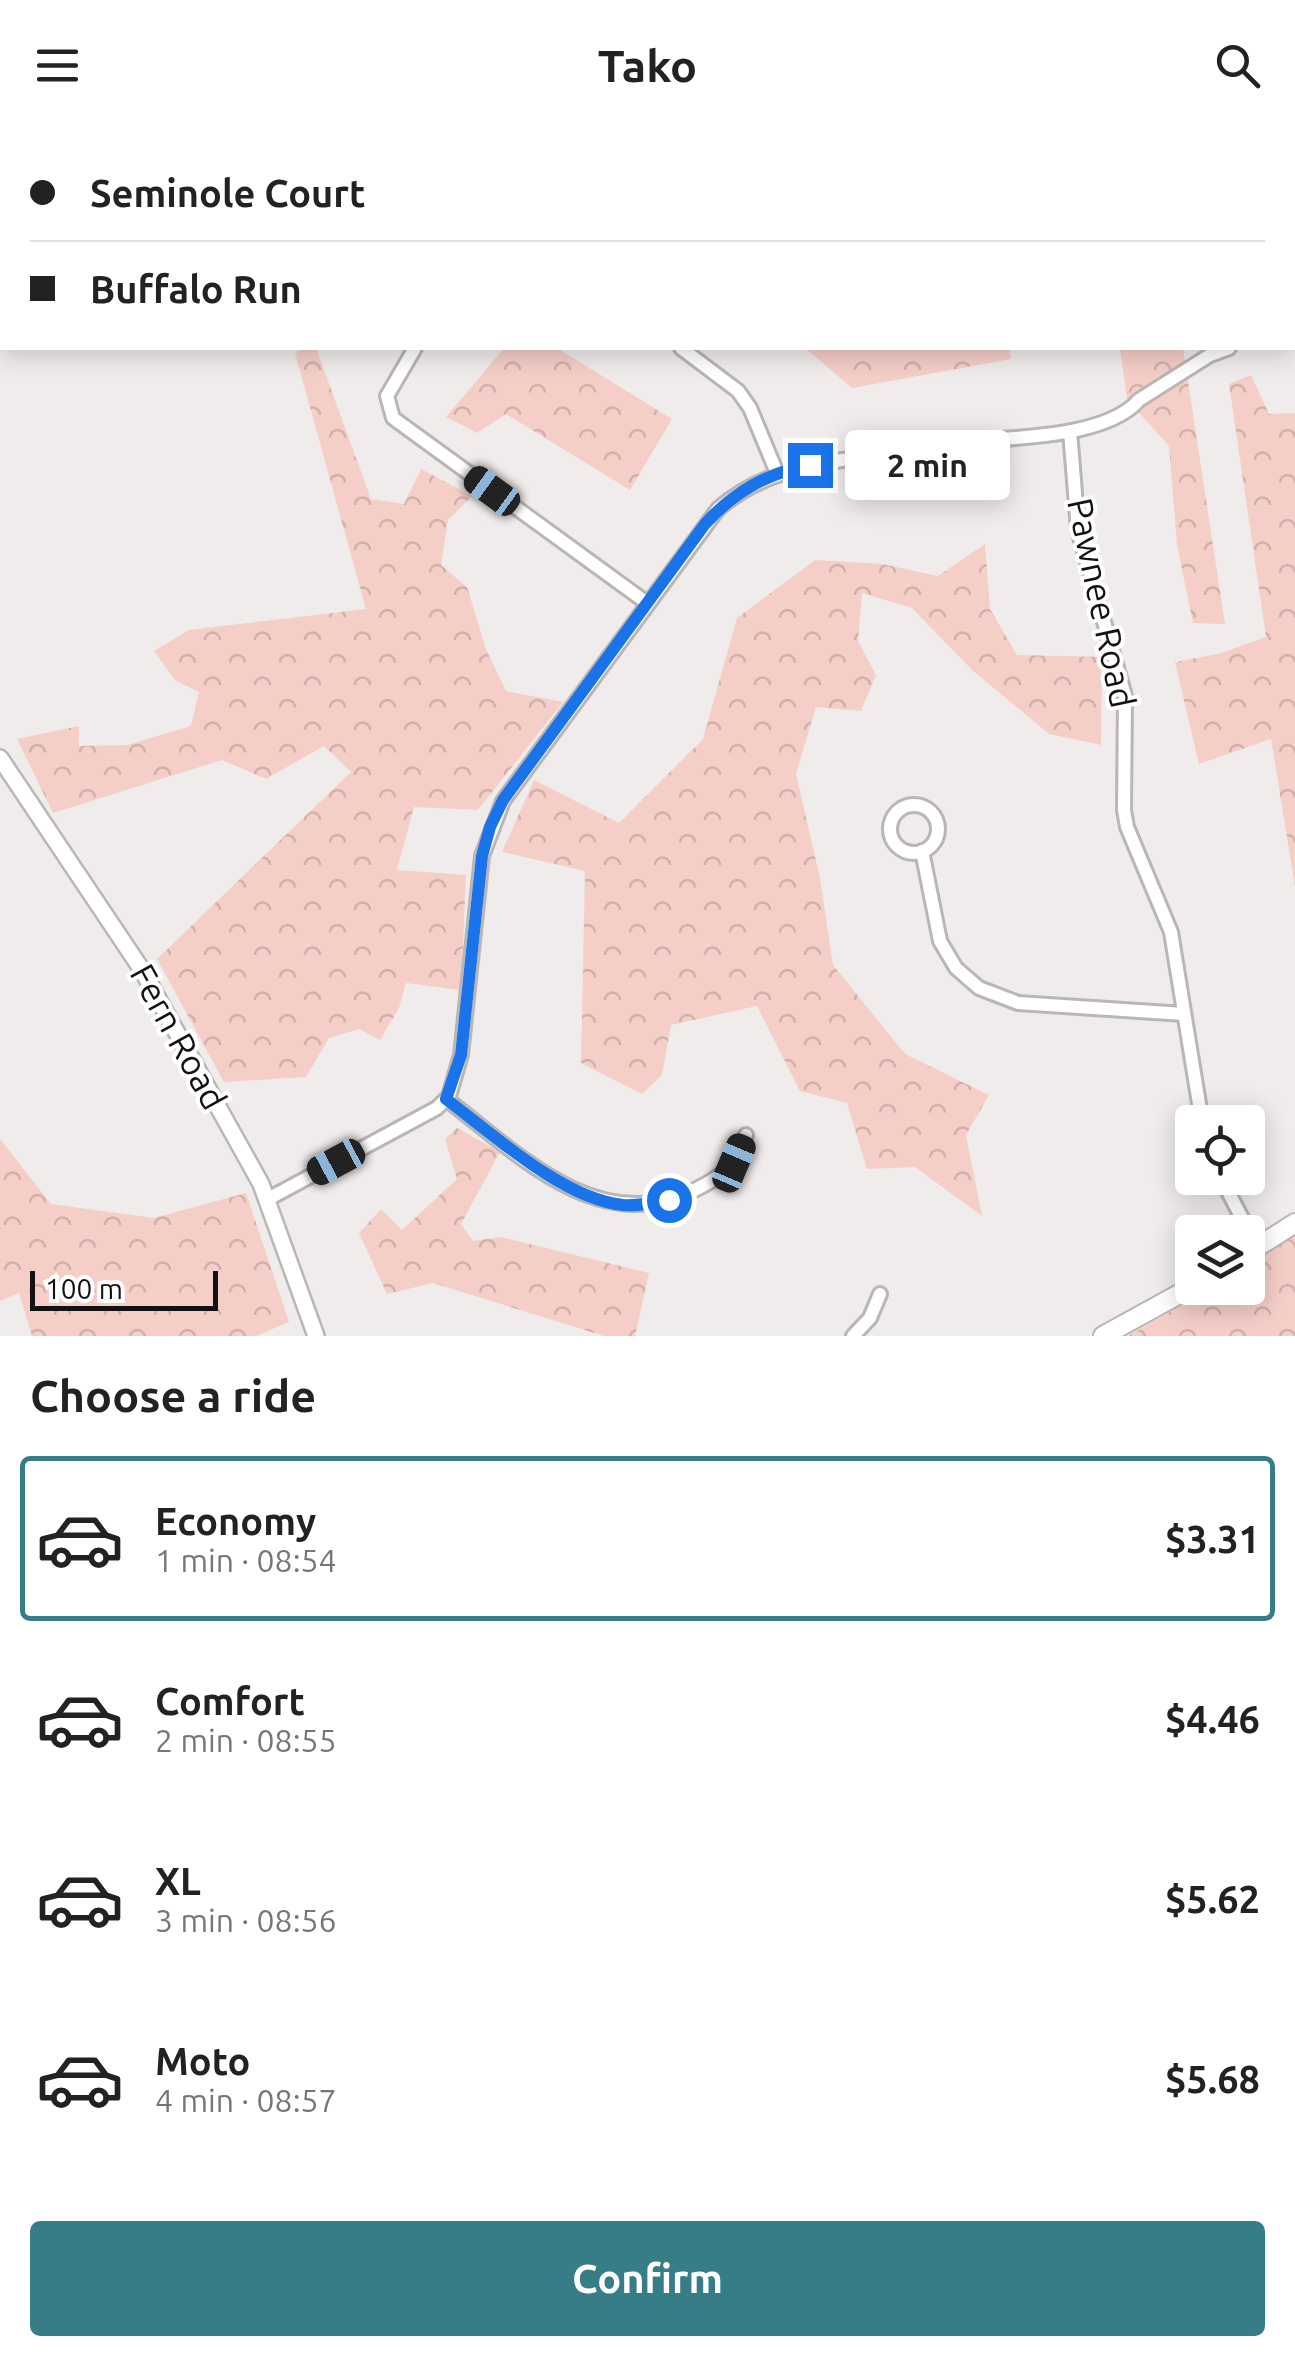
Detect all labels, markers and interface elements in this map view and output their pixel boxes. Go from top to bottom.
icon: menu [30,38,85,93]
icon: search [1210,38,1265,93]
text: Tako [598,40,697,91]
text: Seminole Court [90,172,365,214]
text: Buffalo Run [90,268,302,310]
callout: 2 min [845,430,1010,500]
route end [788,443,833,488]
text: 2 min [887,447,968,483]
car [459,461,525,521]
street label: Pawnee Road [1060,494,1144,711]
street label: Fern Road [123,957,235,1116]
map controls [1175,1105,1265,1305]
button: locate [1175,1105,1265,1195]
car [708,1130,760,1196]
car [302,1135,370,1189]
route start [647,1178,692,1223]
button: layers [1175,1215,1265,1305]
scale bar [30,1266,218,1310]
text: 100 m [45,1273,123,1304]
text: Choose a ride [30,1370,316,1421]
icon: car [35,1494,125,1584]
text: Economy [155,1500,316,1542]
text: $3.31 [1165,1518,1260,1560]
text: 1 min · 08:54 [155,1542,337,1578]
icon: car [35,1674,125,1764]
text: Comfort [155,1680,305,1722]
text: $4.46 [1165,1698,1260,1740]
text: 2 min · 08:55 [155,1722,337,1758]
icon: car [35,1854,125,1944]
text: XL [155,1860,201,1902]
text: $5.62 [1165,1878,1260,1920]
text: 3 min · 08:56 [155,1902,337,1938]
icon: car [35,2034,125,2124]
text: Moto [155,2040,250,2082]
text: $5.68 [1165,2058,1260,2100]
text: 4 min · 08:57 [155,2082,337,2118]
button: Confirm [30,2221,1265,2336]

